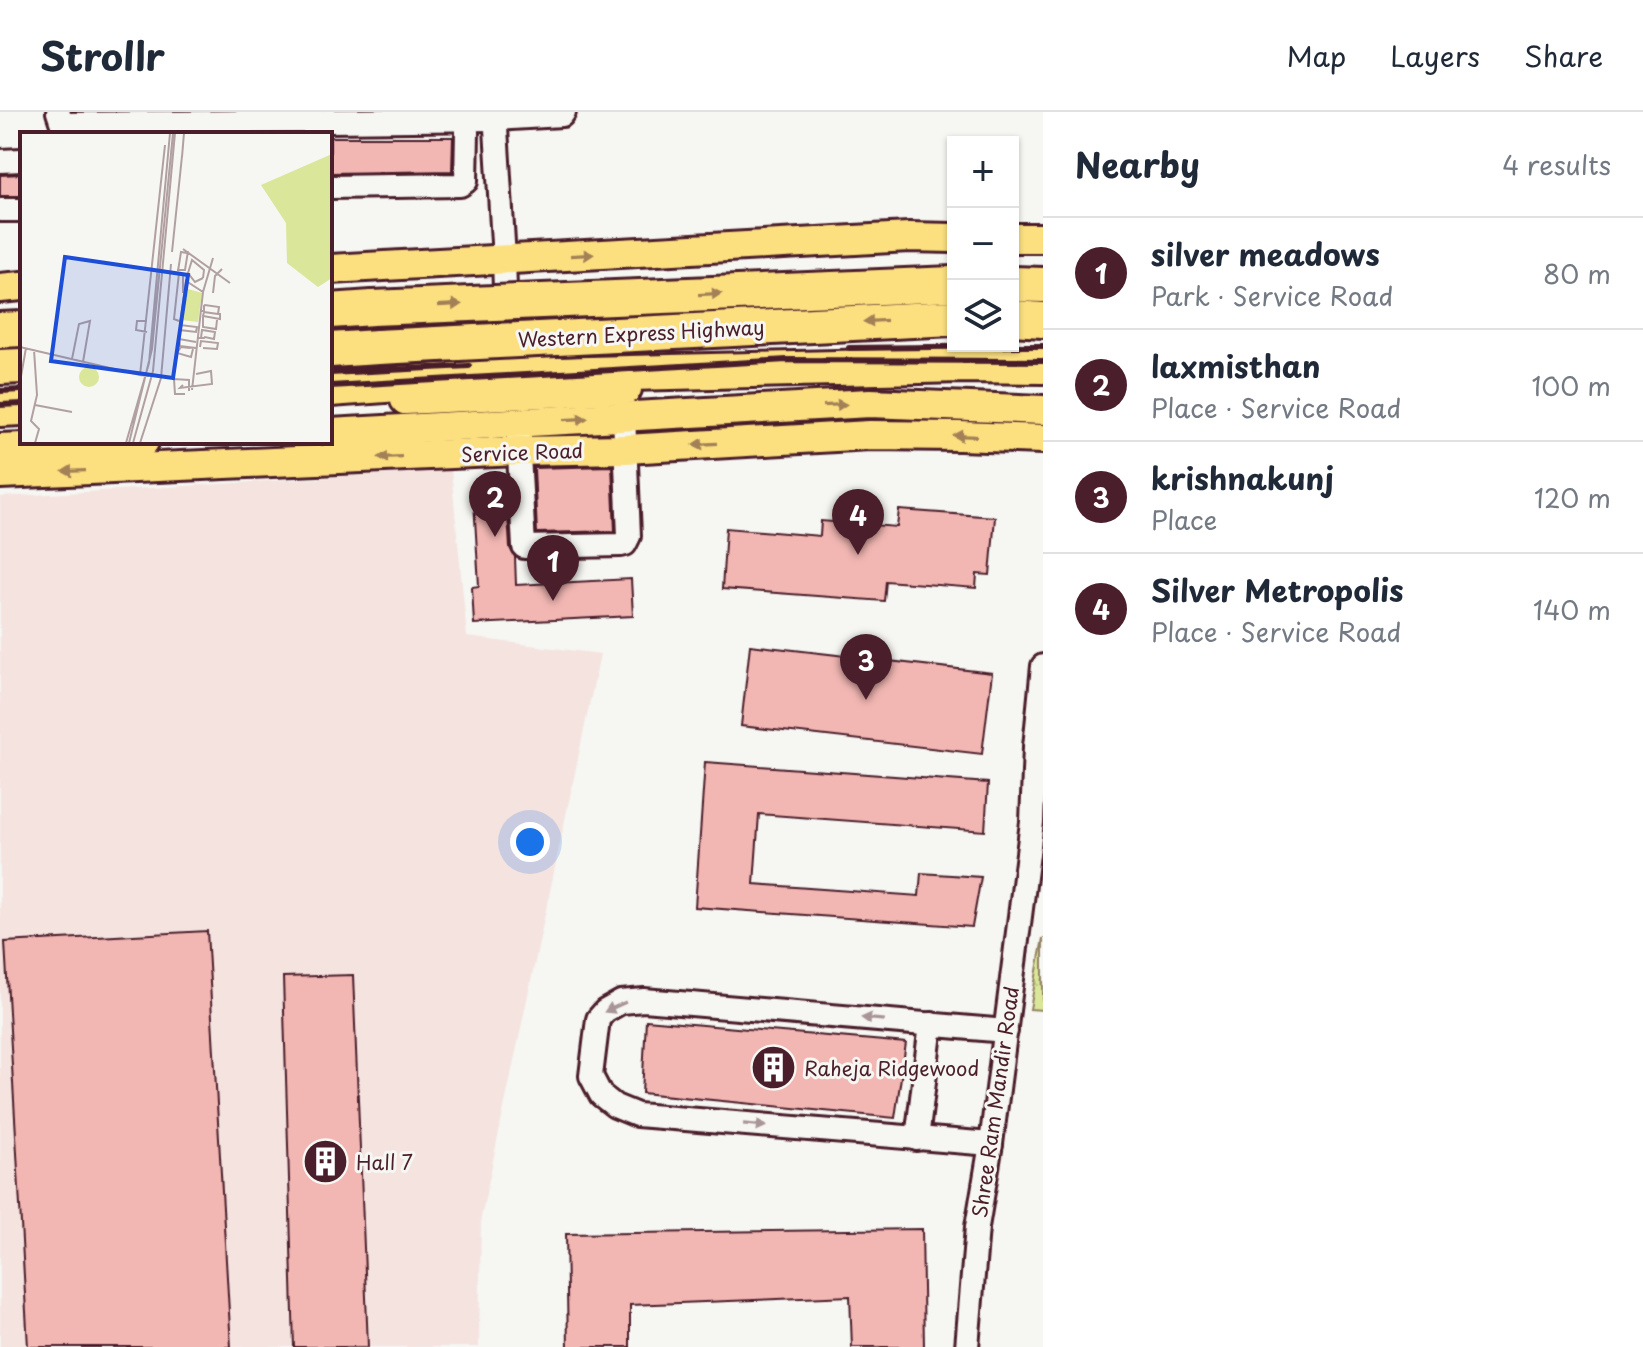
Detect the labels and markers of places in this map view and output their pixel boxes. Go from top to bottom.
pin: 2 [469,471,521,537]
pin: 4 [832,489,884,555]
pin: 1 [527,535,579,601]
pin: 3 [840,634,892,700]
building icon: Raheja Ridgewood [749,1044,797,1092]
place label: Raheja Ridgewood [804,1053,979,1083]
building icon: Hall 7 [301,1138,349,1186]
place label: Hall 7 [356,1147,413,1177]

